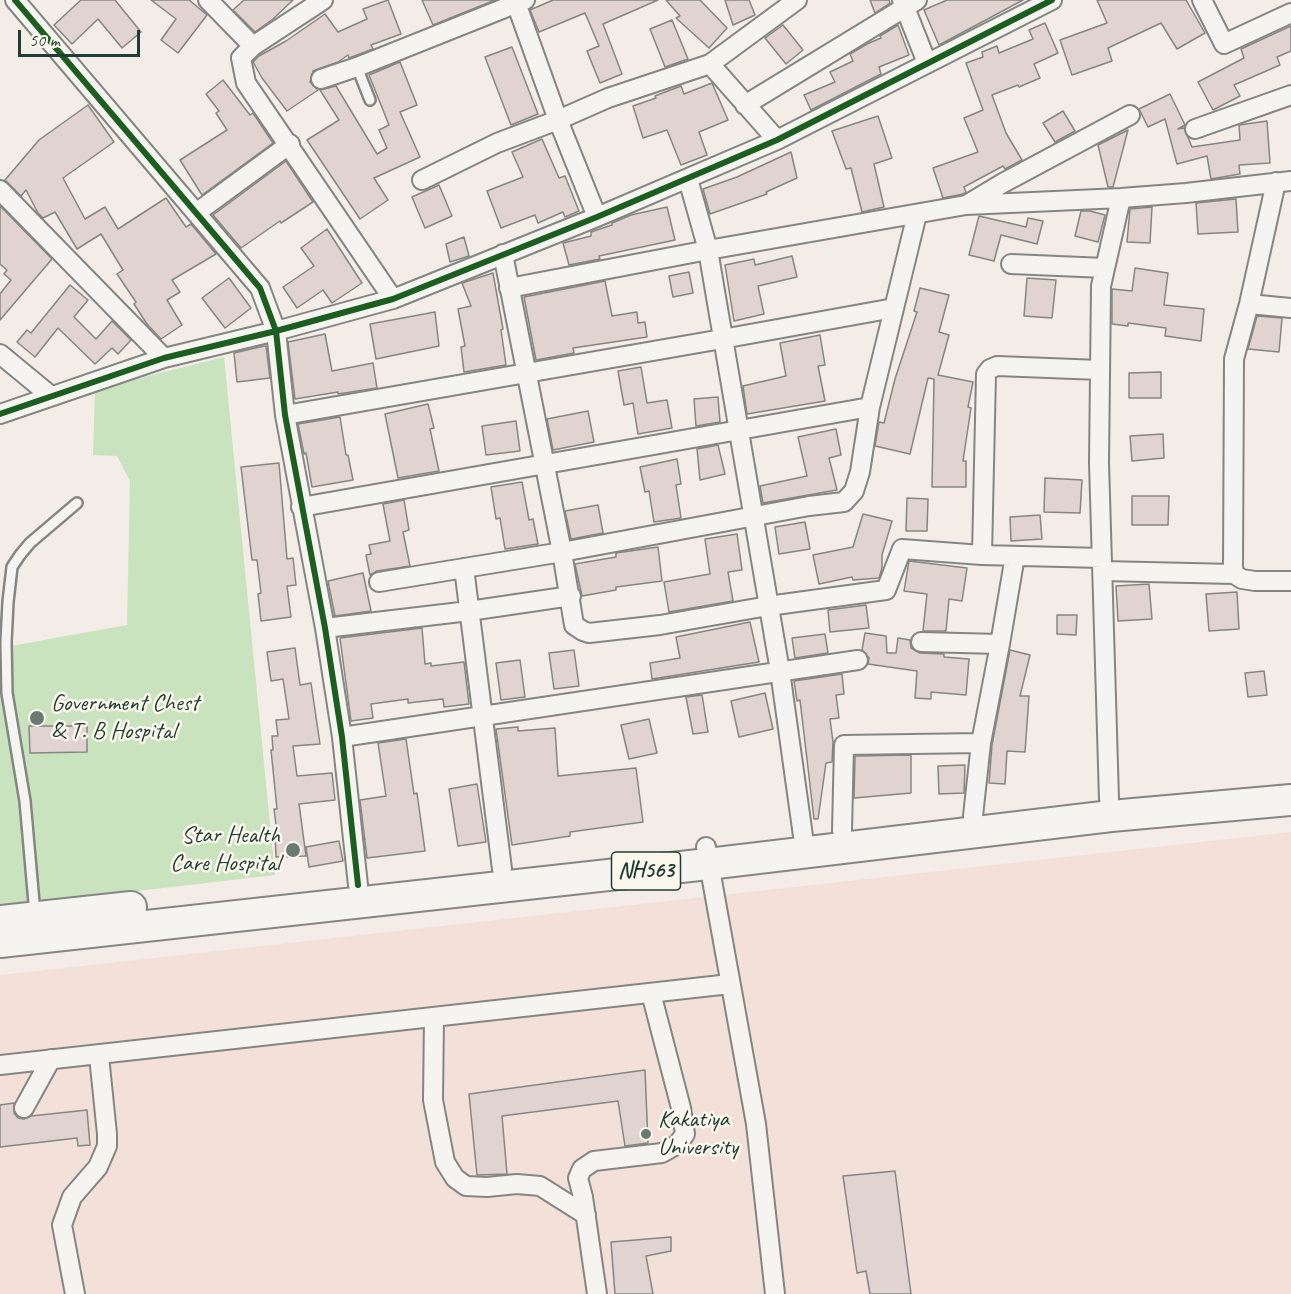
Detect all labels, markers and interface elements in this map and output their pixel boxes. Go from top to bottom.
scale bar [21,18,142,56]
text: 50 m [29,29,60,51]
place label: Government Chest & T. B Hospital [51,690,199,746]
marker: Government Chest & T. B Hospital [28,709,46,727]
place label: Star Health Care Hospital [170,822,280,878]
marker: Star Health Care Hospital [284,841,302,859]
road number: NH563 [612,852,680,890]
place label: Kakatiya University [658,1106,738,1162]
marker: Kakatiya University [639,1127,653,1141]

